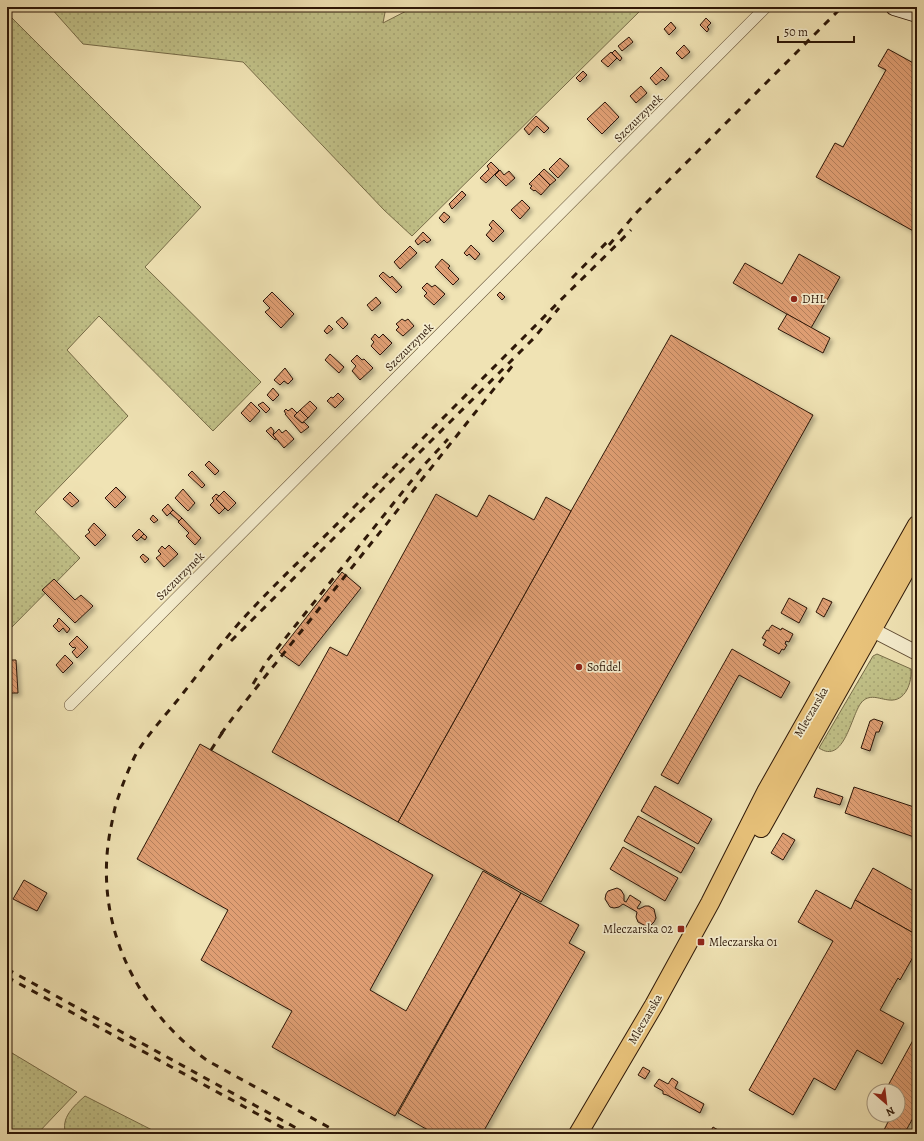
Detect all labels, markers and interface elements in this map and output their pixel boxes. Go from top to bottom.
scale bar [778,18,854,44]
text: 50 m [784,24,808,40]
street label: Szczurzynek [610,90,666,146]
place label: DHL [802,291,826,307]
marker: DHL [789,294,799,304]
street label: Szczurzynek [381,319,437,375]
street label: Szczurzynek [152,548,208,604]
place label: Sofidel [587,659,621,675]
marker: Sofidel [574,662,584,672]
street label: Mleczarska [790,684,832,740]
place label: Mleczarska 02 [603,921,673,937]
marker: Mleczarska 02 [676,924,686,934]
place label: Mleczarska 01 [709,934,777,950]
marker: Mleczarska 01 [696,937,706,947]
street label: Mleczarska [624,991,666,1047]
north arrow [866,1083,906,1123]
text: N [883,1103,898,1120]

